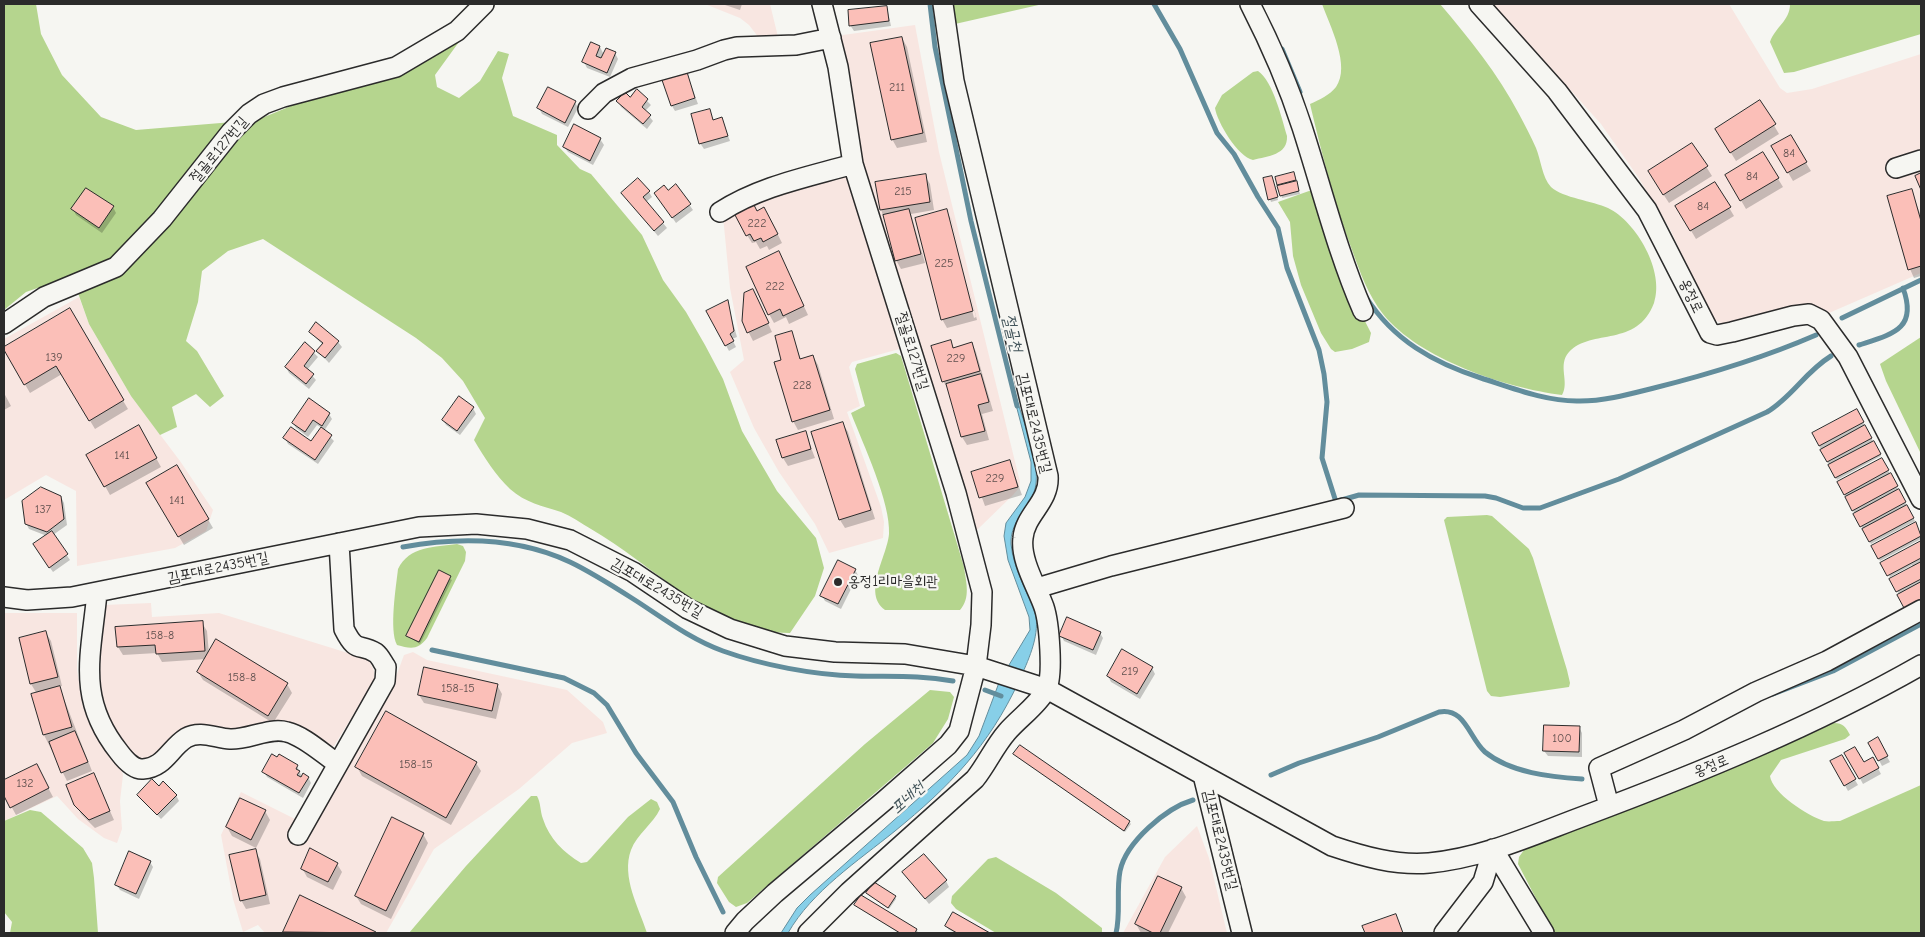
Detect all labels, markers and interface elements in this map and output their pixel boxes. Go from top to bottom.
house number: 211 [889,81,905,95]
street label: 절골로127번길 [186,113,252,187]
house number: 84 [1783,147,1795,161]
house number: 84 [1746,170,1758,184]
house number: 215 [894,185,912,199]
house number: 84 [1697,200,1709,214]
house number: 222 [748,217,766,231]
house number: 225 [934,257,954,271]
street label: 옹정로 [1675,276,1707,316]
house number: 222 [766,280,784,294]
street label: 절골로127번길 [892,310,932,392]
water label: 절골천 [998,312,1026,354]
house number: 139 [45,351,63,365]
house number: 229 [947,352,965,366]
street label: 김포대로2435번길 [1013,371,1055,475]
house number: 228 [793,379,811,393]
house number: 141 [114,449,130,463]
house number: 229 [986,472,1004,486]
house number: 141 [169,494,185,508]
house number: 137 [35,503,51,517]
street label: 김포대로2435번길 [166,548,270,588]
street label: 김포대로2435번길 [608,554,706,622]
place label: 옹정1리마을회관 [848,573,938,591]
marker: 옹정1리마을회관 [832,576,844,588]
house number: 158-8 [146,629,174,643]
house number: 219 [1121,665,1139,679]
house number: 158-8 [228,671,256,685]
house number: 158-15 [441,682,475,696]
house number: 100 [1552,732,1572,746]
street label: 옹정로 [1691,751,1731,781]
house number: 158-15 [399,758,433,772]
house number: 132 [16,777,34,791]
water label: 포내천 [887,778,929,818]
street label: 김포대로2435번길 [1199,788,1241,892]

